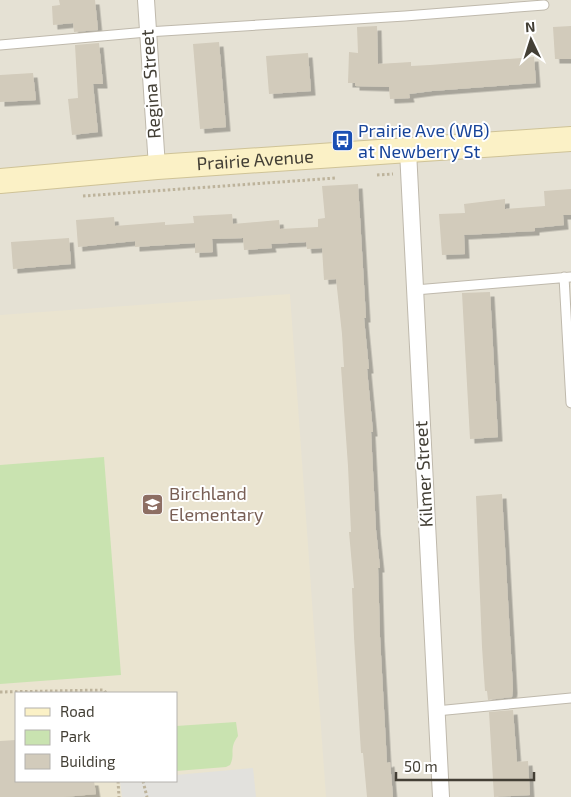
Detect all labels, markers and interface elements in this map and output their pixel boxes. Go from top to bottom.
north arrow [506,15,556,65]
text: N [524,18,536,35]
street label: Regina Street [135,29,165,140]
place label: Prairie Ave (WB) at Newberry St [358,119,489,162]
bus stop icon: Prairie Ave (WB) at Newberry St [330,129,354,153]
street label: Prairie Avenue [196,144,314,174]
street label: Kilmer Street [409,420,437,528]
place label: Birchland Elementary [169,482,264,525]
school or university icon: Birchland Elementary [141,492,165,516]
legend [15,692,178,782]
text: Road [60,702,95,720]
text: Park [60,727,91,745]
scale bar [396,750,534,782]
text: Building [60,752,116,770]
text: 50 m [404,757,438,775]

